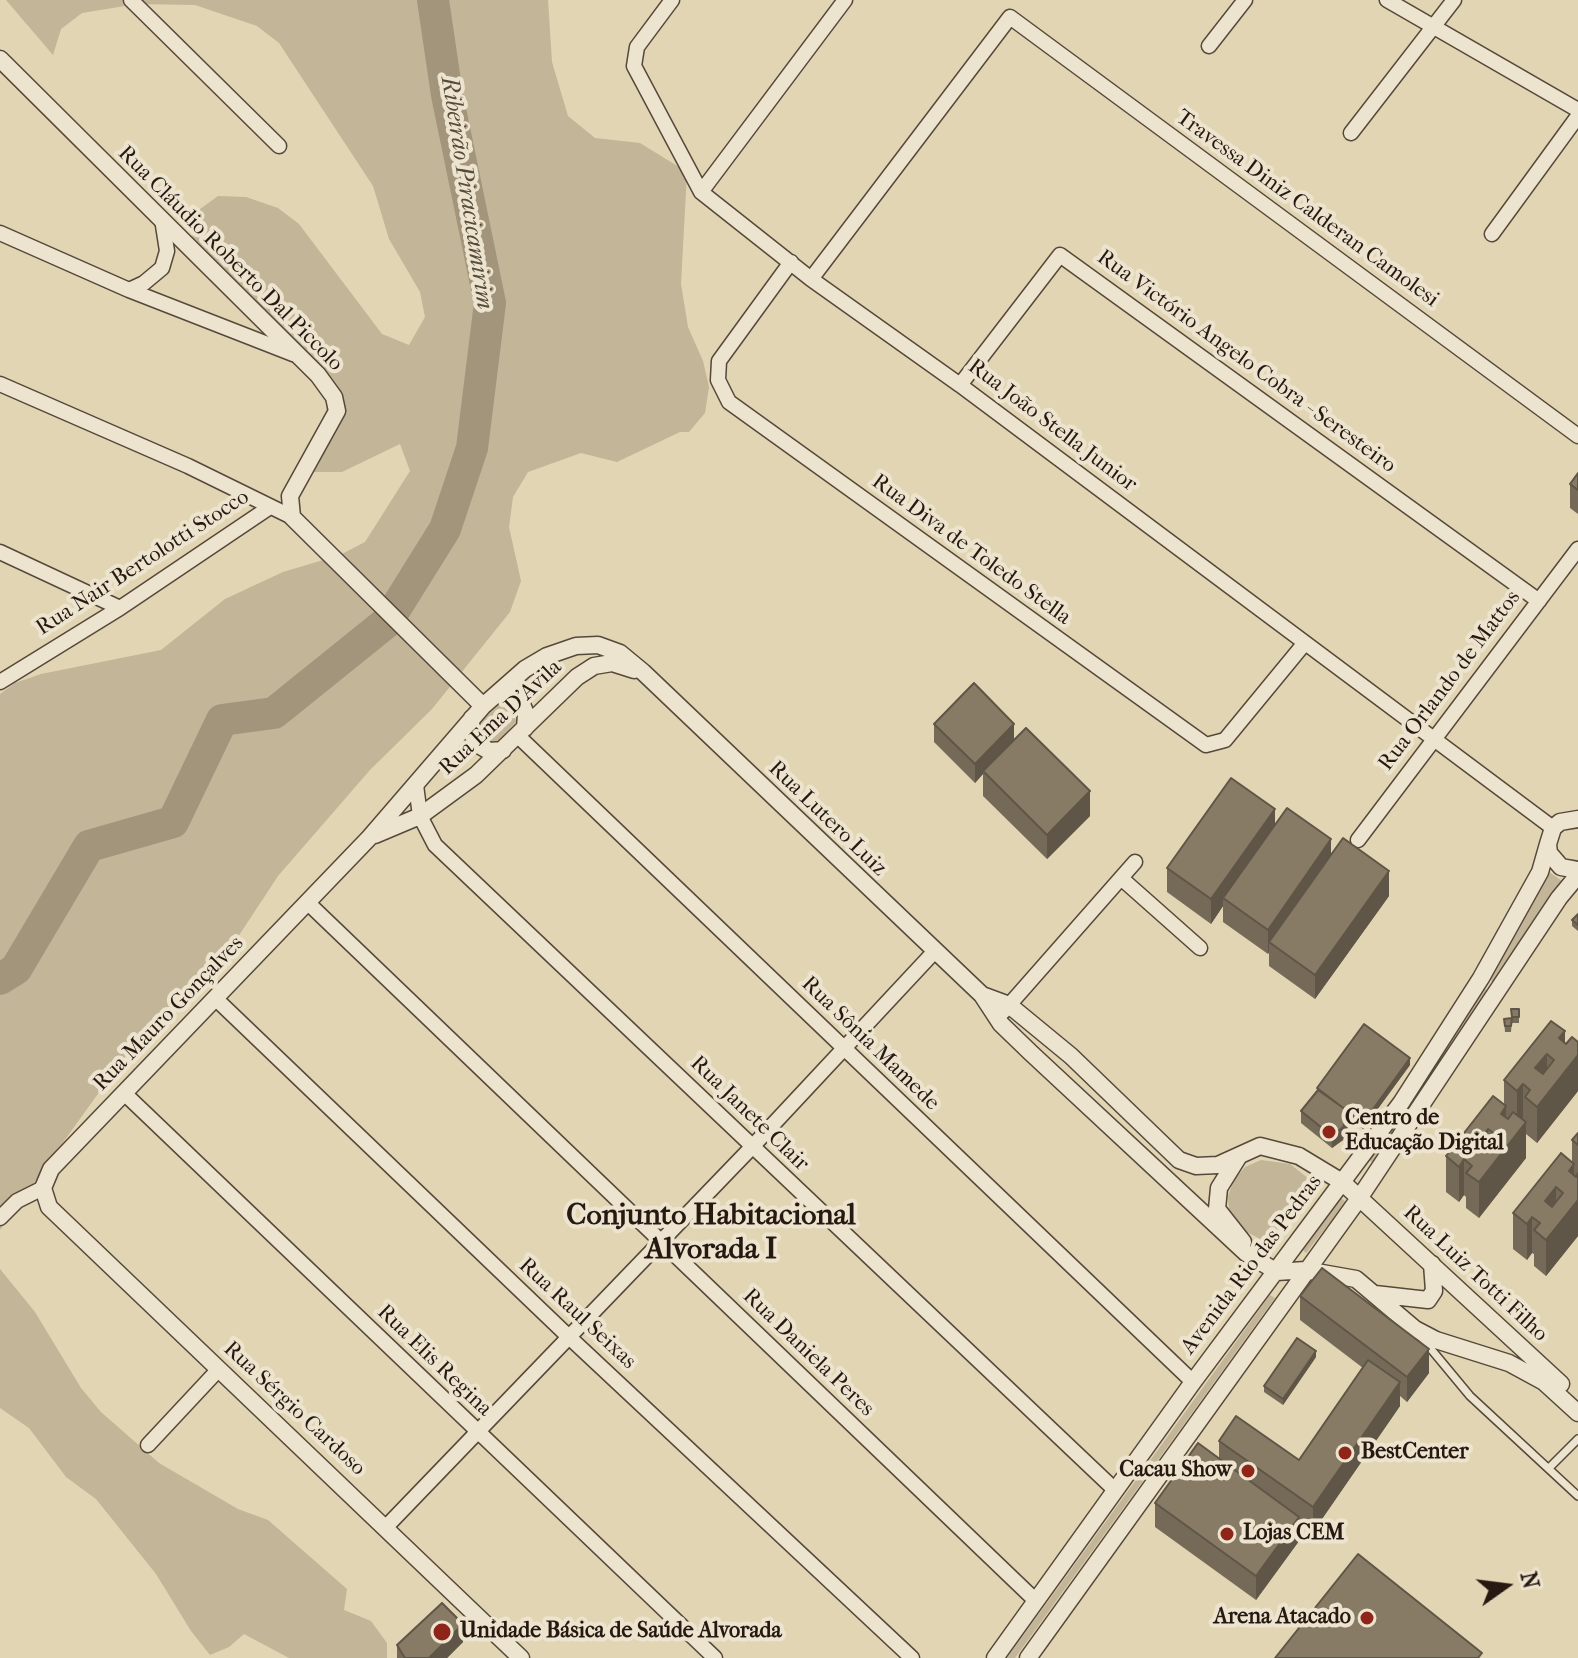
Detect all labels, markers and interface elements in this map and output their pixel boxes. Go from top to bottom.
water label: Ribeirão Piracicamirim [433,74,499,312]
street label: Travessa Diniz Calderan Camolesi [1170,105,1444,313]
street label: Rua Cláudio Roberto Dal Piccolo [112,141,348,377]
street label: Rua Victório Angelo Cobra - Seresteiro [1091,245,1401,479]
street label: Rua João Stella Junior [962,354,1142,498]
street label: Rua Diva de Toledo Stella [866,469,1076,631]
street label: Rua Nair Bertolotti Stocco [32,484,254,642]
street label: Rua Orlando de Mattos [1373,586,1527,776]
street label: Rua Ema D'Avila [434,655,568,781]
street label: Rua Lutero Luiz [762,756,892,882]
street label: Rua Mauro Gonçalves [88,931,250,1097]
street label: Rua Sônia Mamede [795,971,945,1117]
street label: Rua Janete Clair [684,1051,814,1177]
place label: Centro de Educação Digital [1345,1106,1504,1158]
marker: Centro de Educação Digital [1320,1123,1338,1141]
street label: Avenida Rio das Pedras [1176,1170,1328,1360]
district label: Conjunto Habitacional Alvorada I [566,1199,856,1270]
street label: Rua Luiz Totti Filho [1397,1200,1553,1348]
street label: Rua Raul Seixas [513,1253,641,1375]
street label: Rua Daniela Peres [737,1284,879,1422]
street label: Rua Elis Regina [371,1300,497,1422]
street label: Rua Sérgio Cardoso [217,1336,371,1482]
place label: BestCenter [1361,1440,1469,1466]
marker: BestCenter [1336,1444,1354,1462]
place label: Cacau Show [1119,1458,1232,1484]
marker: Cacau Show [1239,1462,1257,1480]
place label: Lojas CEM [1243,1521,1344,1547]
marker: Lojas CEM [1218,1525,1236,1543]
north arrow [1466,1546,1546,1626]
text: N [1515,1569,1544,1591]
place label: Arena Atacado [1214,1605,1351,1631]
marker: Arena Atacado [1358,1609,1376,1627]
place label: Unidade Básica de Saúde Alvorada [460,1619,782,1645]
marker: Unidade Básica de Saúde Alvorada [431,1621,453,1643]

